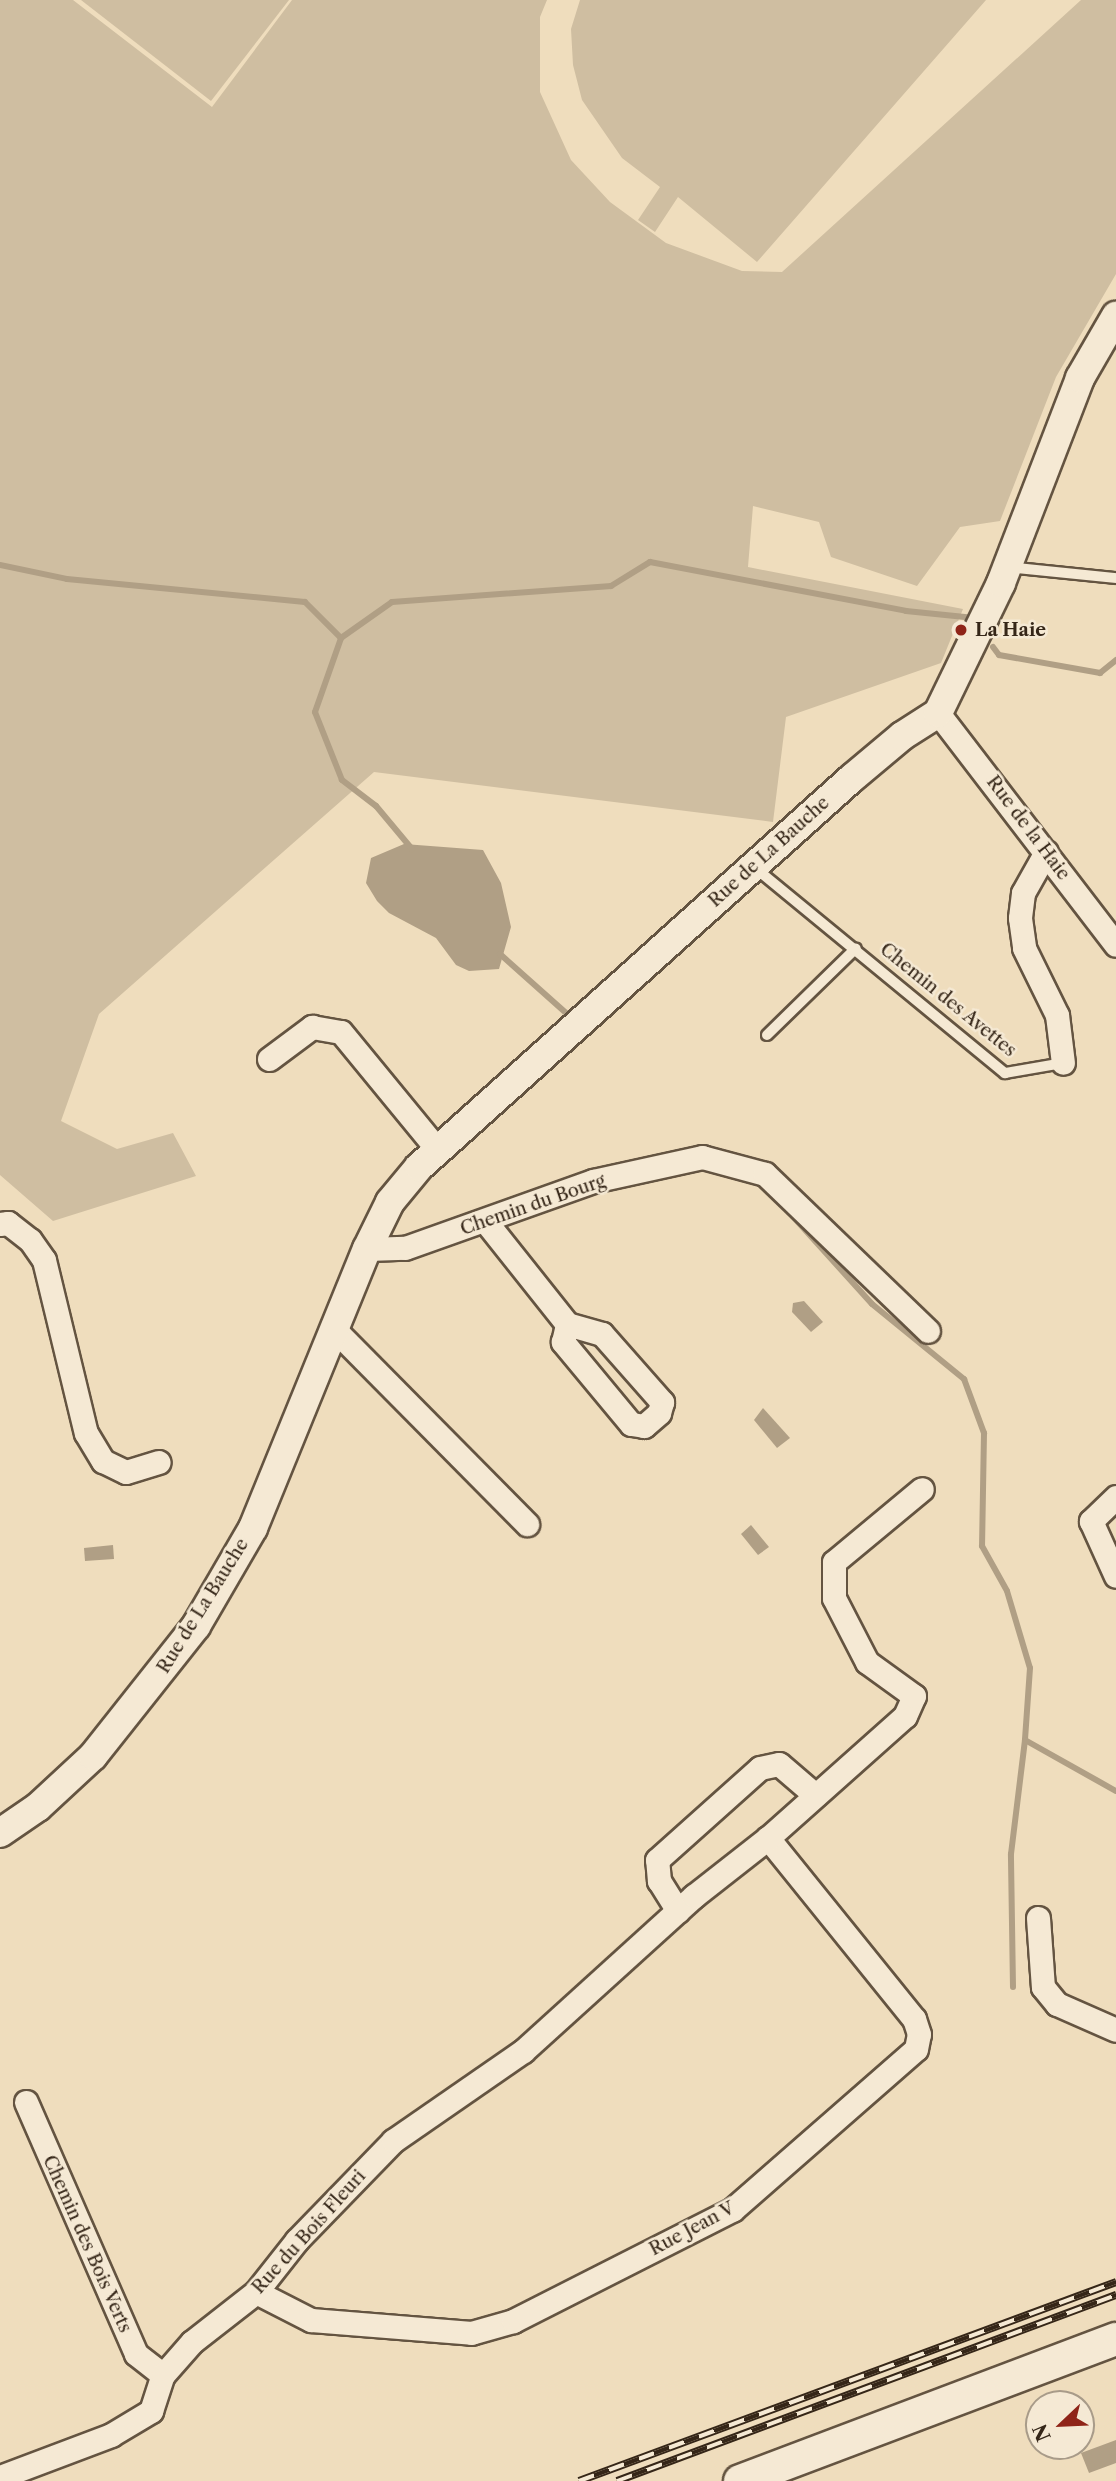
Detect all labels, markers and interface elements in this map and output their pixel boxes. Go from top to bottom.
place label: La Haie [975,619,1046,641]
marker: La Haie [953,622,969,638]
street label: Rue de la Haie [982,772,1074,884]
street label: Rue de La Bauche [704,792,834,912]
street label: Chemin des Avettes [875,938,1021,1062]
street label: Chemin du Bourg [458,1170,608,1240]
street label: Rue de La Bauche [153,1535,253,1677]
street label: Chemin des Bois Verts [38,2152,136,2336]
street label: Rue du Bois Fleuri [248,2166,370,2298]
street label: Rue Jean V [645,2197,739,2261]
north arrow [1025,2390,1095,2460]
text: N [1028,2421,1056,2445]

